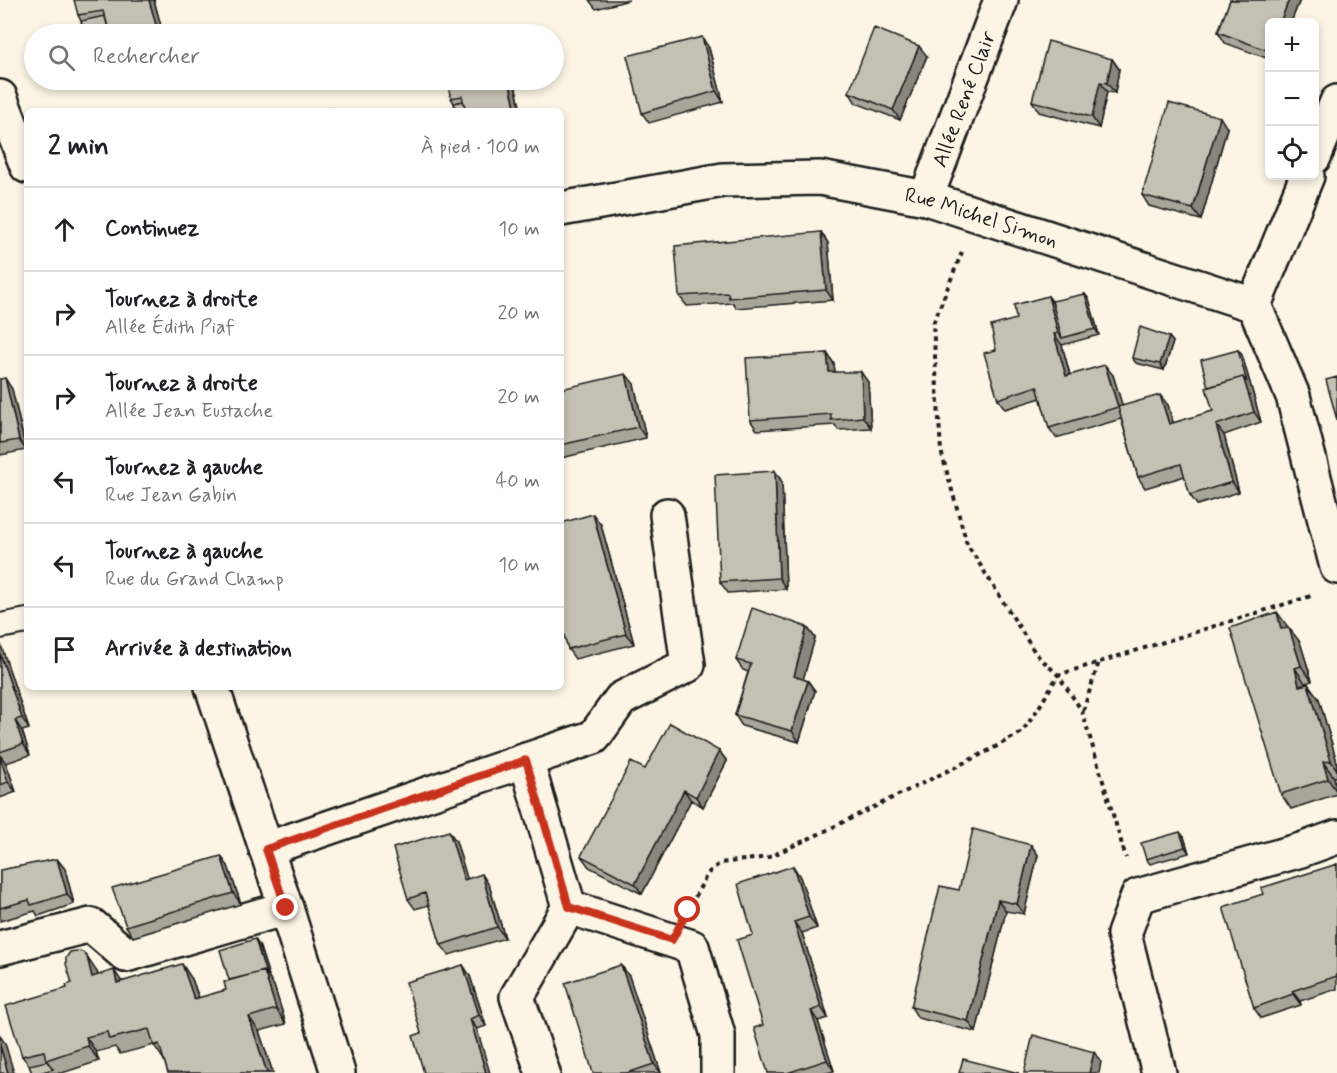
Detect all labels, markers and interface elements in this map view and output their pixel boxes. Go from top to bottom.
map controls [1265,18,1319,180]
button: + [1265,18,1319,72]
search box [24,24,564,90]
street label: Allée René Clair [926,27,1003,171]
icon: search [45,41,78,74]
text: Rechercher [93,43,200,71]
button: − [1265,72,1319,126]
button: locate [1265,126,1319,180]
text: 2 min [48,130,109,164]
text: À pied · 100 m [421,134,540,161]
street label: Rue Michel Simon [903,181,1061,255]
icon: ahead [48,213,81,246]
text: Continuez [105,215,199,243]
text: 10 m [498,216,540,243]
text: Tournez à droite [105,286,258,314]
icon: right [48,297,81,330]
text: 20 m [497,300,540,327]
text: Allée Édith Piaf [105,314,234,341]
text: Tournez à droite [105,370,258,398]
icon: right [48,381,81,414]
text: 20 m [497,384,540,411]
text: Allée Jean Eustache [105,398,273,425]
text: Tournez à gauche [105,454,263,482]
icon: left [48,465,81,498]
text: 40 m [496,468,540,495]
text: Rue Jean Gabin [105,482,237,509]
text: Tournez à gauche [105,538,263,566]
icon: left [48,549,81,582]
text: 10 m [498,552,540,579]
text: Rue du Grand Champ [105,566,284,593]
icon: arrive [48,633,81,666]
text: Arrivée à destination [105,635,292,663]
route end [272,894,298,920]
route start [674,896,700,922]

